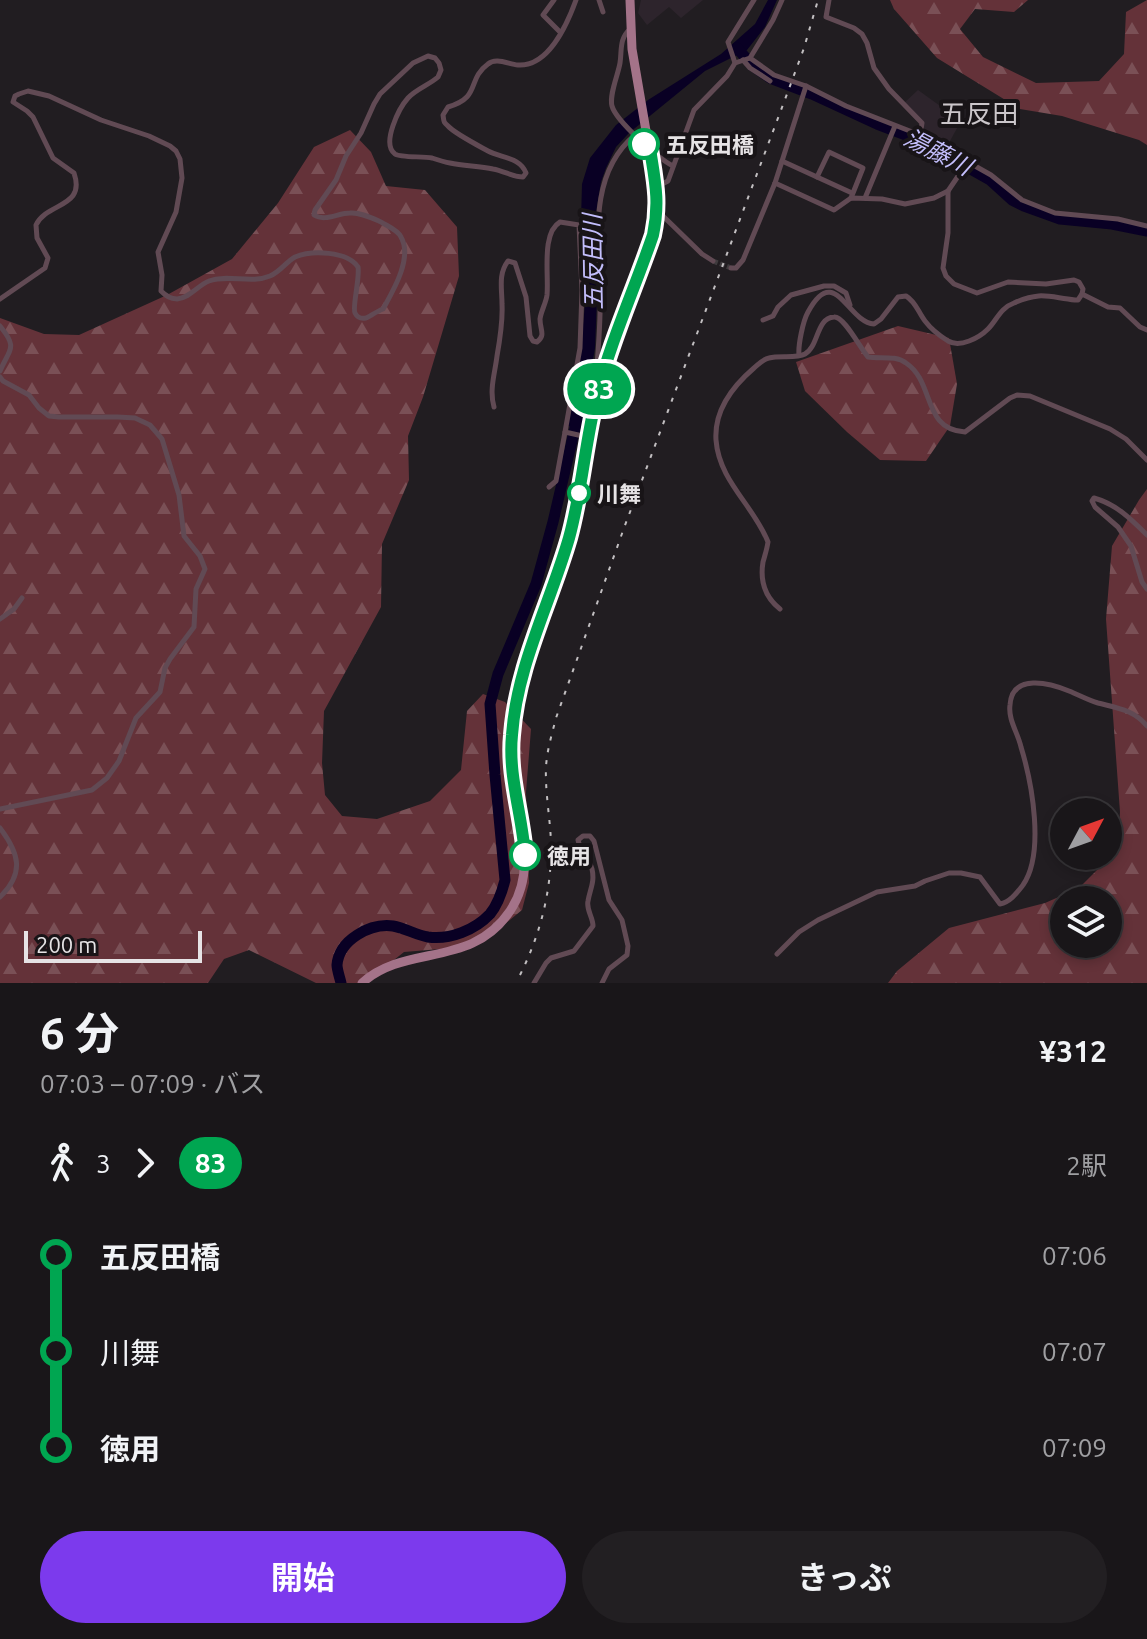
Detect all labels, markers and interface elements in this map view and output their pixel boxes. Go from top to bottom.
district label: 五反田 [940,99,1018,128]
water label: 湯藤川 [900,124,979,182]
marker: 五反田橋 [629,129,659,159]
place label: 五反田橋 [666,132,754,157]
water label: 五反田川 [579,211,607,310]
line badge: 83 [563,363,635,415]
text: 83 [583,373,615,404]
place label: 川舞 [597,481,641,506]
marker: 川舞 [568,482,590,504]
north arrow [1050,798,1122,870]
map controls [1050,798,1122,958]
marker: 徳用 [510,840,540,870]
place label: 徳用 [547,843,591,868]
button: layers [1050,886,1122,958]
scale bar [24,927,202,963]
text: 200 m [36,932,97,957]
text: 6 分 [40,1008,119,1057]
text: ¥312 [1039,1034,1107,1068]
text: 07:03 – 07:09 · バス [40,1069,265,1098]
icon: walk [40,1141,84,1185]
icon: forward [123,1141,167,1185]
text: 83 [195,1147,226,1178]
text: 3 [96,1149,111,1178]
text: 2駅 [1066,1151,1107,1180]
text: 五反田橋 [100,1240,220,1274]
text: 07:06 [1042,1241,1107,1270]
text: 川舞 [100,1336,160,1370]
text: 07:07 [1042,1337,1107,1366]
text: 徳用 [100,1432,160,1466]
text: 07:09 [1042,1433,1107,1462]
button: 開始 [40,1531,566,1623]
button: きっぷ [582,1531,1107,1623]

